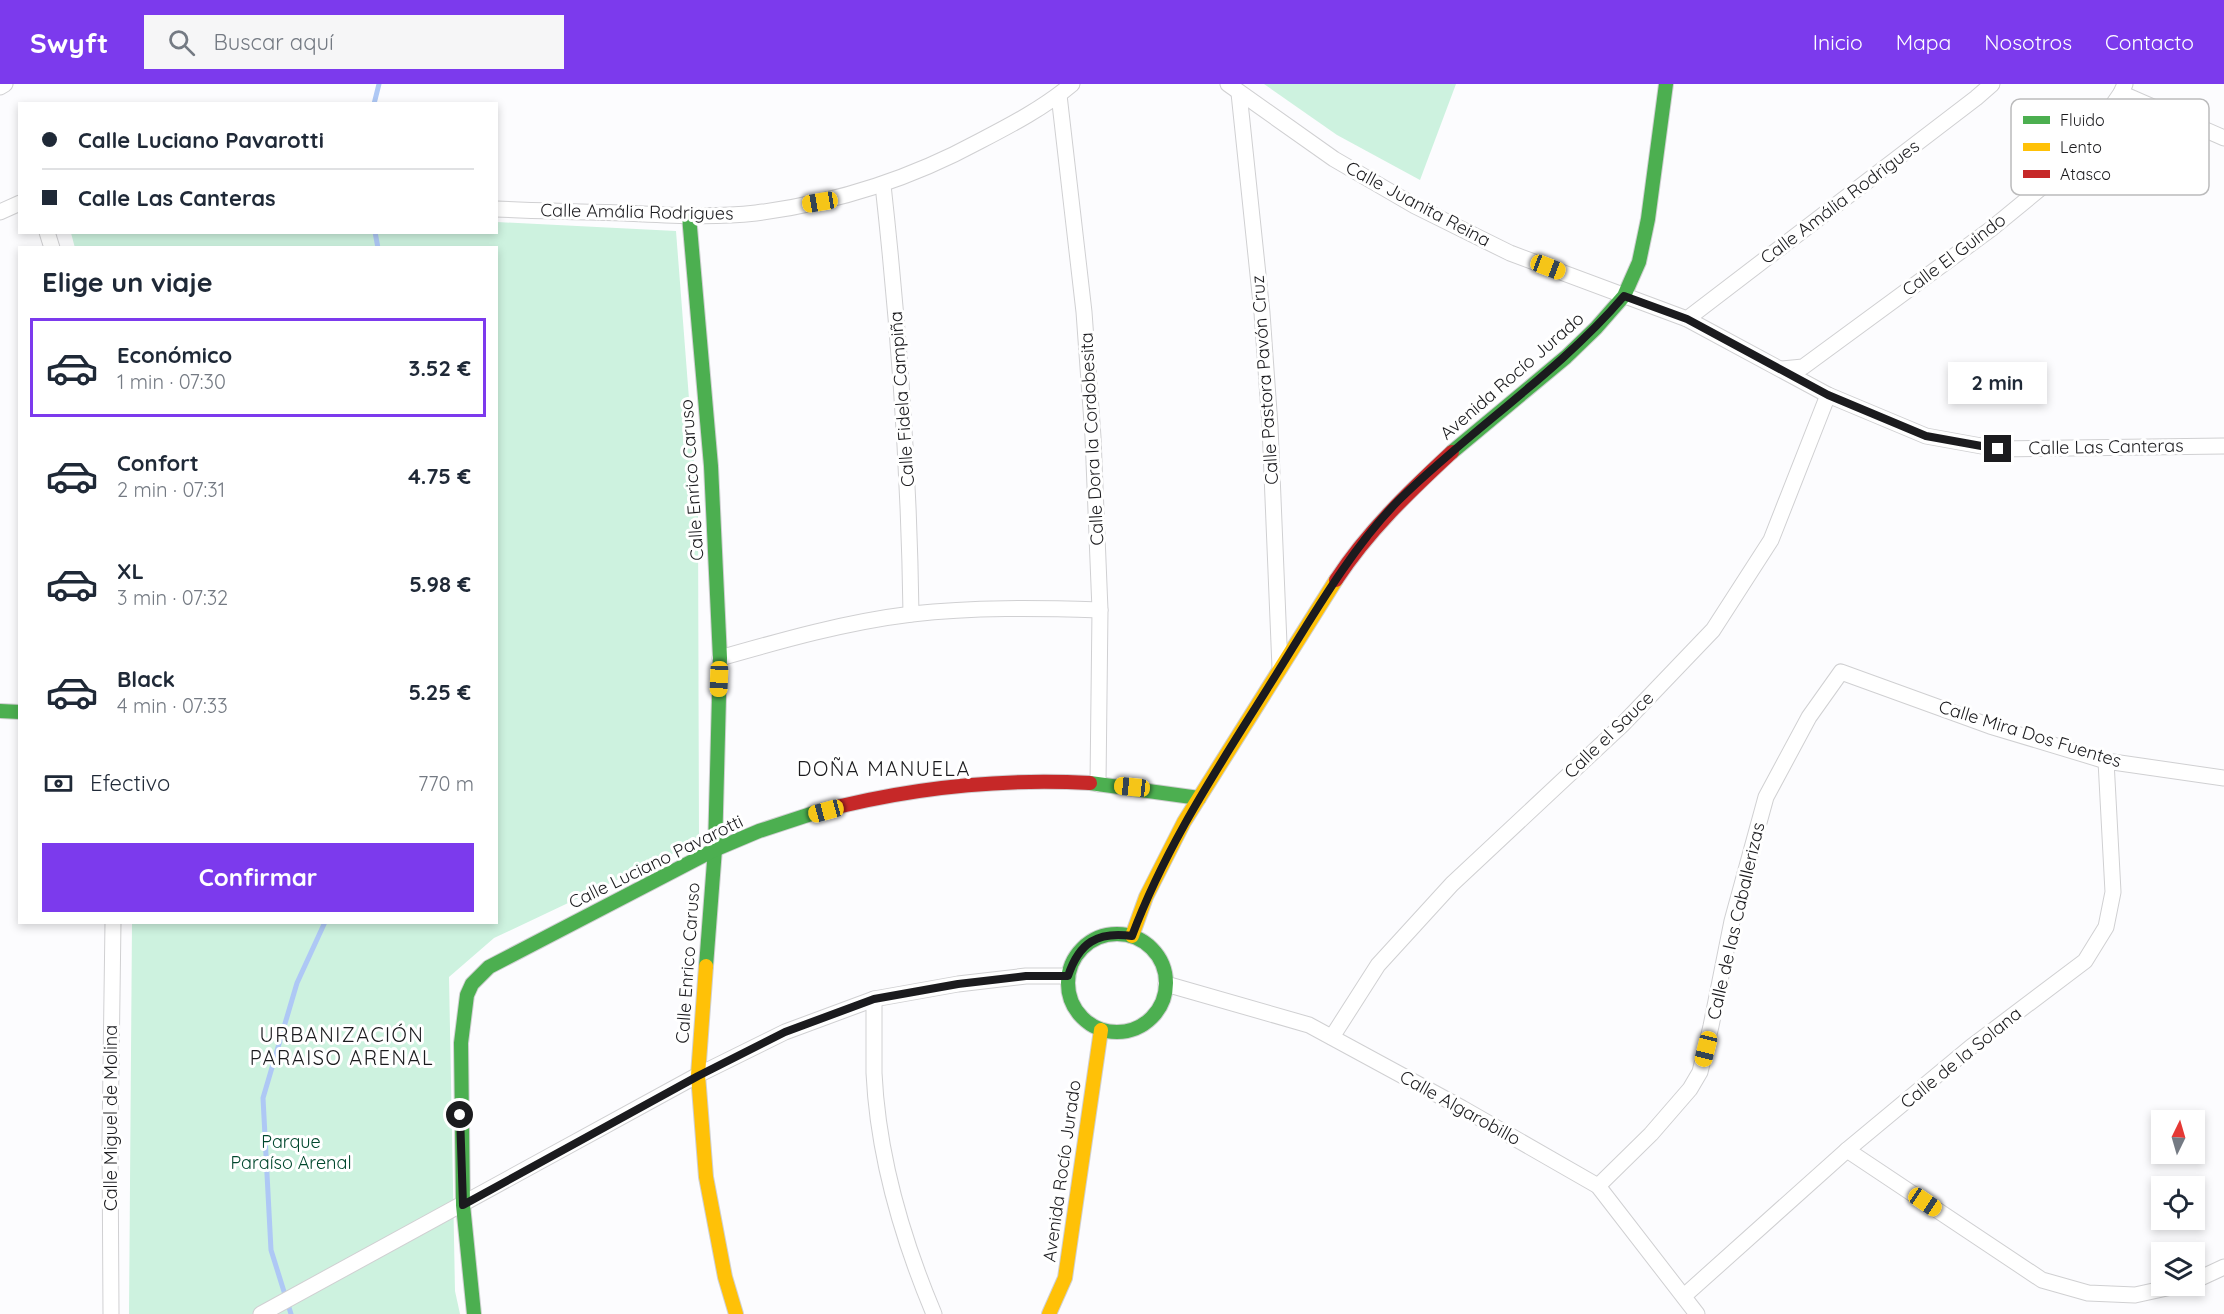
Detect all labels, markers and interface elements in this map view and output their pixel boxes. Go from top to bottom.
search box [144,15,564,69]
text: Swyft [30,25,108,60]
icon: search [165,26,198,59]
text: Buscar aquí [213,28,334,56]
text: Inicio [1813,29,1863,55]
text: Mapa [1896,29,1951,55]
text: Nosotros [1984,29,2072,55]
text: Contacto [2105,29,2194,55]
legend [2011,99,2209,195]
text: Fluido [2060,110,2105,130]
text: Calle Luciano Pavarotti [78,126,324,154]
street label: Calle Amália Rodrigues [1756,134,1924,269]
text: Lento [2060,137,2102,157]
street label: Calle Juanita Reina [1342,156,1495,251]
text: Atasco [2060,164,2111,184]
text: Calle Las Canteras [78,184,276,212]
car [801,190,839,214]
street label: Calle Amália Rodrigues [540,198,734,225]
street label: Calle El Guindo [1897,208,2010,301]
car [1528,252,1568,282]
text: Elige un viaje [42,265,213,299]
street label: Calle Pastora Pavón Cruz [1246,275,1283,486]
street label: Avenida Rocío Jurado [1435,307,1588,444]
street label: Calle Fidela Campiña [884,310,919,488]
street label: Calle Dora la Cordobesita [1074,332,1109,546]
icon: car [45,341,99,395]
text: Económico [117,341,232,369]
text: 3.52 € [409,354,471,382]
callout: 2 min [1948,362,2048,404]
text: 1 min · 07:30 [117,369,226,394]
text: 2 min [1971,370,2024,395]
street label: Calle Enrico Caruso [674,399,709,561]
street label: Calle Las Canteras [2028,434,2184,459]
route end [1984,435,2011,462]
icon: car [45,449,99,503]
text: Confort [117,449,199,477]
text: 4.75 € [408,462,471,490]
text: 2 min · 07:31 [117,477,225,502]
icon: car [45,557,99,611]
text: XL [117,557,144,585]
text: 5.98 € [409,570,471,598]
text: 3 min · 07:32 [117,585,228,610]
car [709,661,729,697]
icon: car [45,665,99,719]
text: Black [117,665,175,693]
text: 5.25 € [409,678,471,706]
street label: Calle el Sauce [1559,686,1658,783]
text: 4 min · 07:33 [117,693,228,718]
street label: Calle Mira Dos Fuentes [1936,695,2124,772]
district label: DOÑA MANUELA [797,756,971,781]
icon: cash [42,767,75,800]
text: Efectivo [90,769,170,797]
text: 770 m [418,771,474,796]
car [1113,776,1151,798]
car [806,798,846,824]
street label: Calle Luciano Pavarotti [565,809,747,914]
street label: Calle de las Caballerizas [1702,820,1769,1022]
button: Confirmar [42,843,474,912]
street label: Calle Enrico Caruso [670,882,705,1044]
street label: Calle de la Solana [1895,1002,2026,1113]
district label: URBANIZACIÓN PARAISO ARENAL [250,1022,434,1070]
street label: Calle Miguel de Molina [99,1025,122,1211]
car [1693,1029,1719,1069]
street label: Calle Algarobillo [1396,1065,1525,1150]
street label: Avenida Rocío Jurado [1037,1078,1086,1263]
route start [446,1101,473,1128]
north arrow [2151,1110,2205,1164]
map controls [2151,1110,2205,1296]
park label: Parque Paraíso Arenal [230,1130,352,1174]
button: locate [2151,1176,2205,1230]
car [1905,1184,1945,1220]
button: layers [2151,1242,2205,1296]

